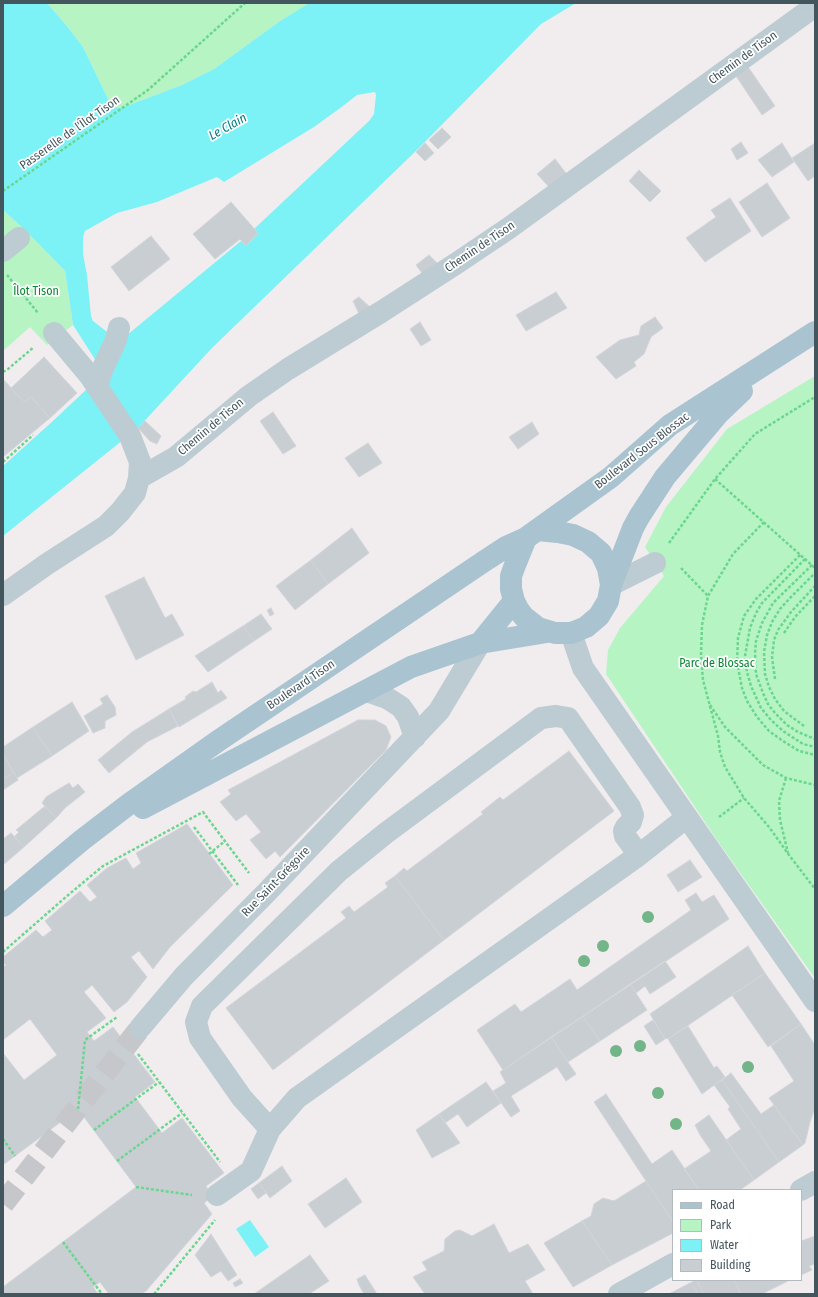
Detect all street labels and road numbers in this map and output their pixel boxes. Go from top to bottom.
street label: Chemin de Tison [706,28,780,88]
street label: Passerelle de l'Îlot Tison [17,93,123,173]
street label: Chemin de Tison [442,218,518,276]
street label: Chemin de Tison [175,395,247,459]
street label: Boulevard Sous Blossac [592,410,692,492]
street label: Boulevard Tison [264,657,338,713]
street label: Rue Saint-Grégoire [239,844,313,920]

